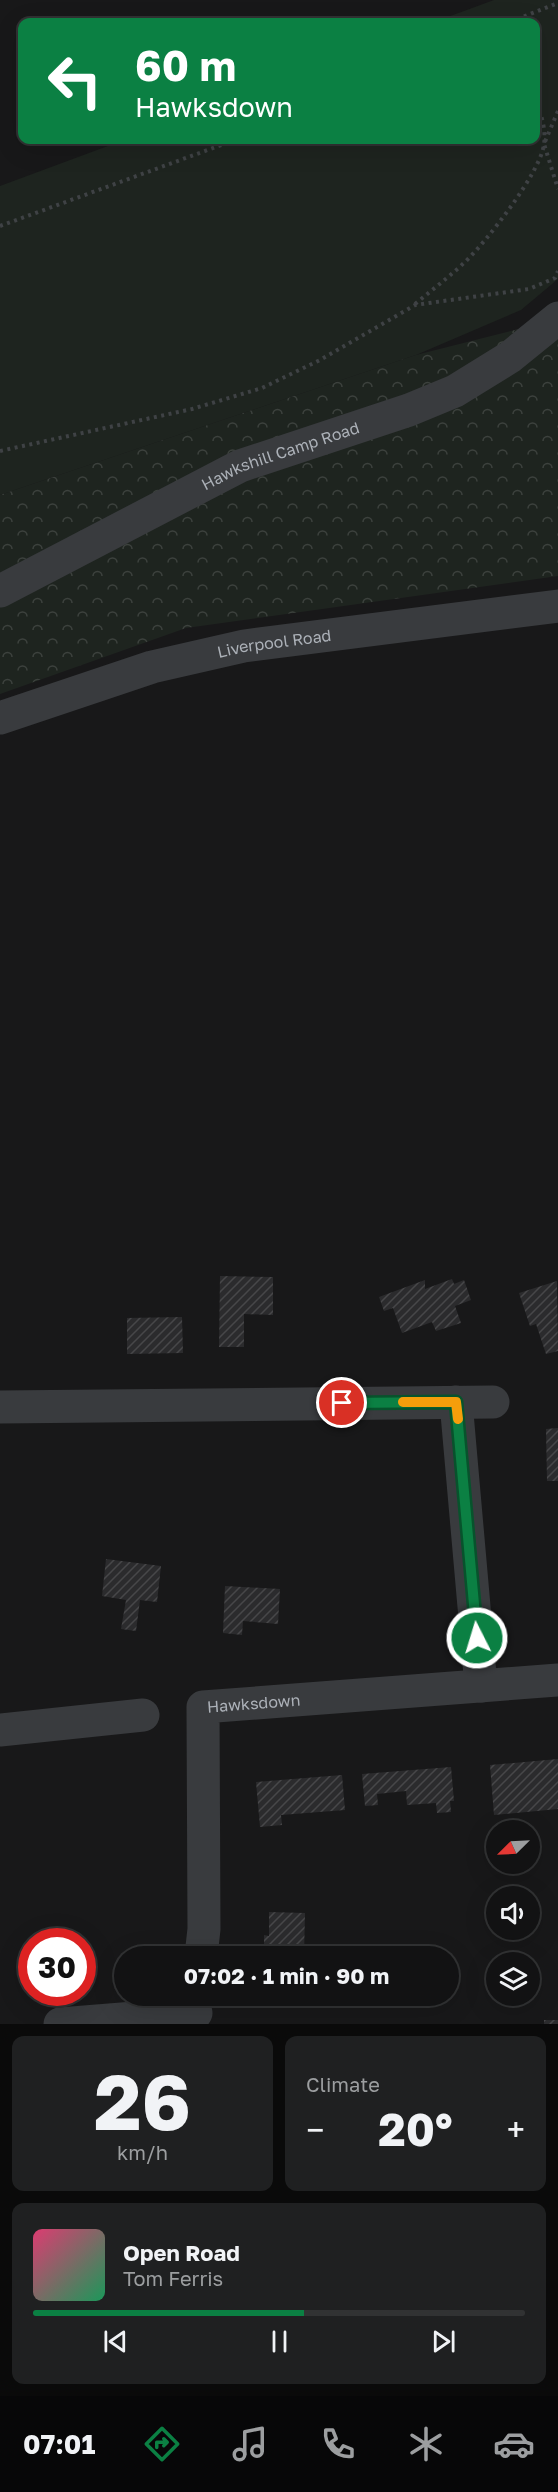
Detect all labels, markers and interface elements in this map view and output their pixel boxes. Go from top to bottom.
text: 60 m [135,40,236,90]
icon: left [36,42,114,120]
text: Hawksdown [135,91,293,123]
street label: Hawkshill Camp Road [198,417,362,494]
street label: Liverpool Road [215,625,332,662]
pin [316,1377,367,1428]
icon: arrive [325,1386,358,1419]
position arrow [445,1606,509,1670]
street label: Hawksdown [206,1690,301,1717]
north arrow [486,1820,540,1874]
map controls [486,1820,540,2006]
button: sound [486,1886,540,1940]
speed limit sign: 30 [18,1928,96,2006]
button: layers [486,1952,540,2006]
text: 07:02 · 1 min · 90 m [184,1962,389,1989]
text: 26 [94,2054,191,2147]
text: Climate [306,2072,380,2096]
text: 20° [378,2102,453,2156]
text: − [306,2110,324,2149]
text: + [507,2110,525,2149]
text: km/h [117,2140,168,2164]
text: Open Road [123,2239,240,2266]
text: Tom Ferris [123,2266,223,2290]
icon: previous [99,2325,132,2358]
icon: pause [263,2325,296,2358]
icon: next [427,2325,460,2358]
icon: directions [141,2423,183,2465]
icon: music [229,2423,271,2465]
icon: phone [317,2423,359,2465]
icon: climate [405,2423,447,2465]
icon: car [493,2423,535,2465]
text: 07:01 [23,2428,95,2460]

